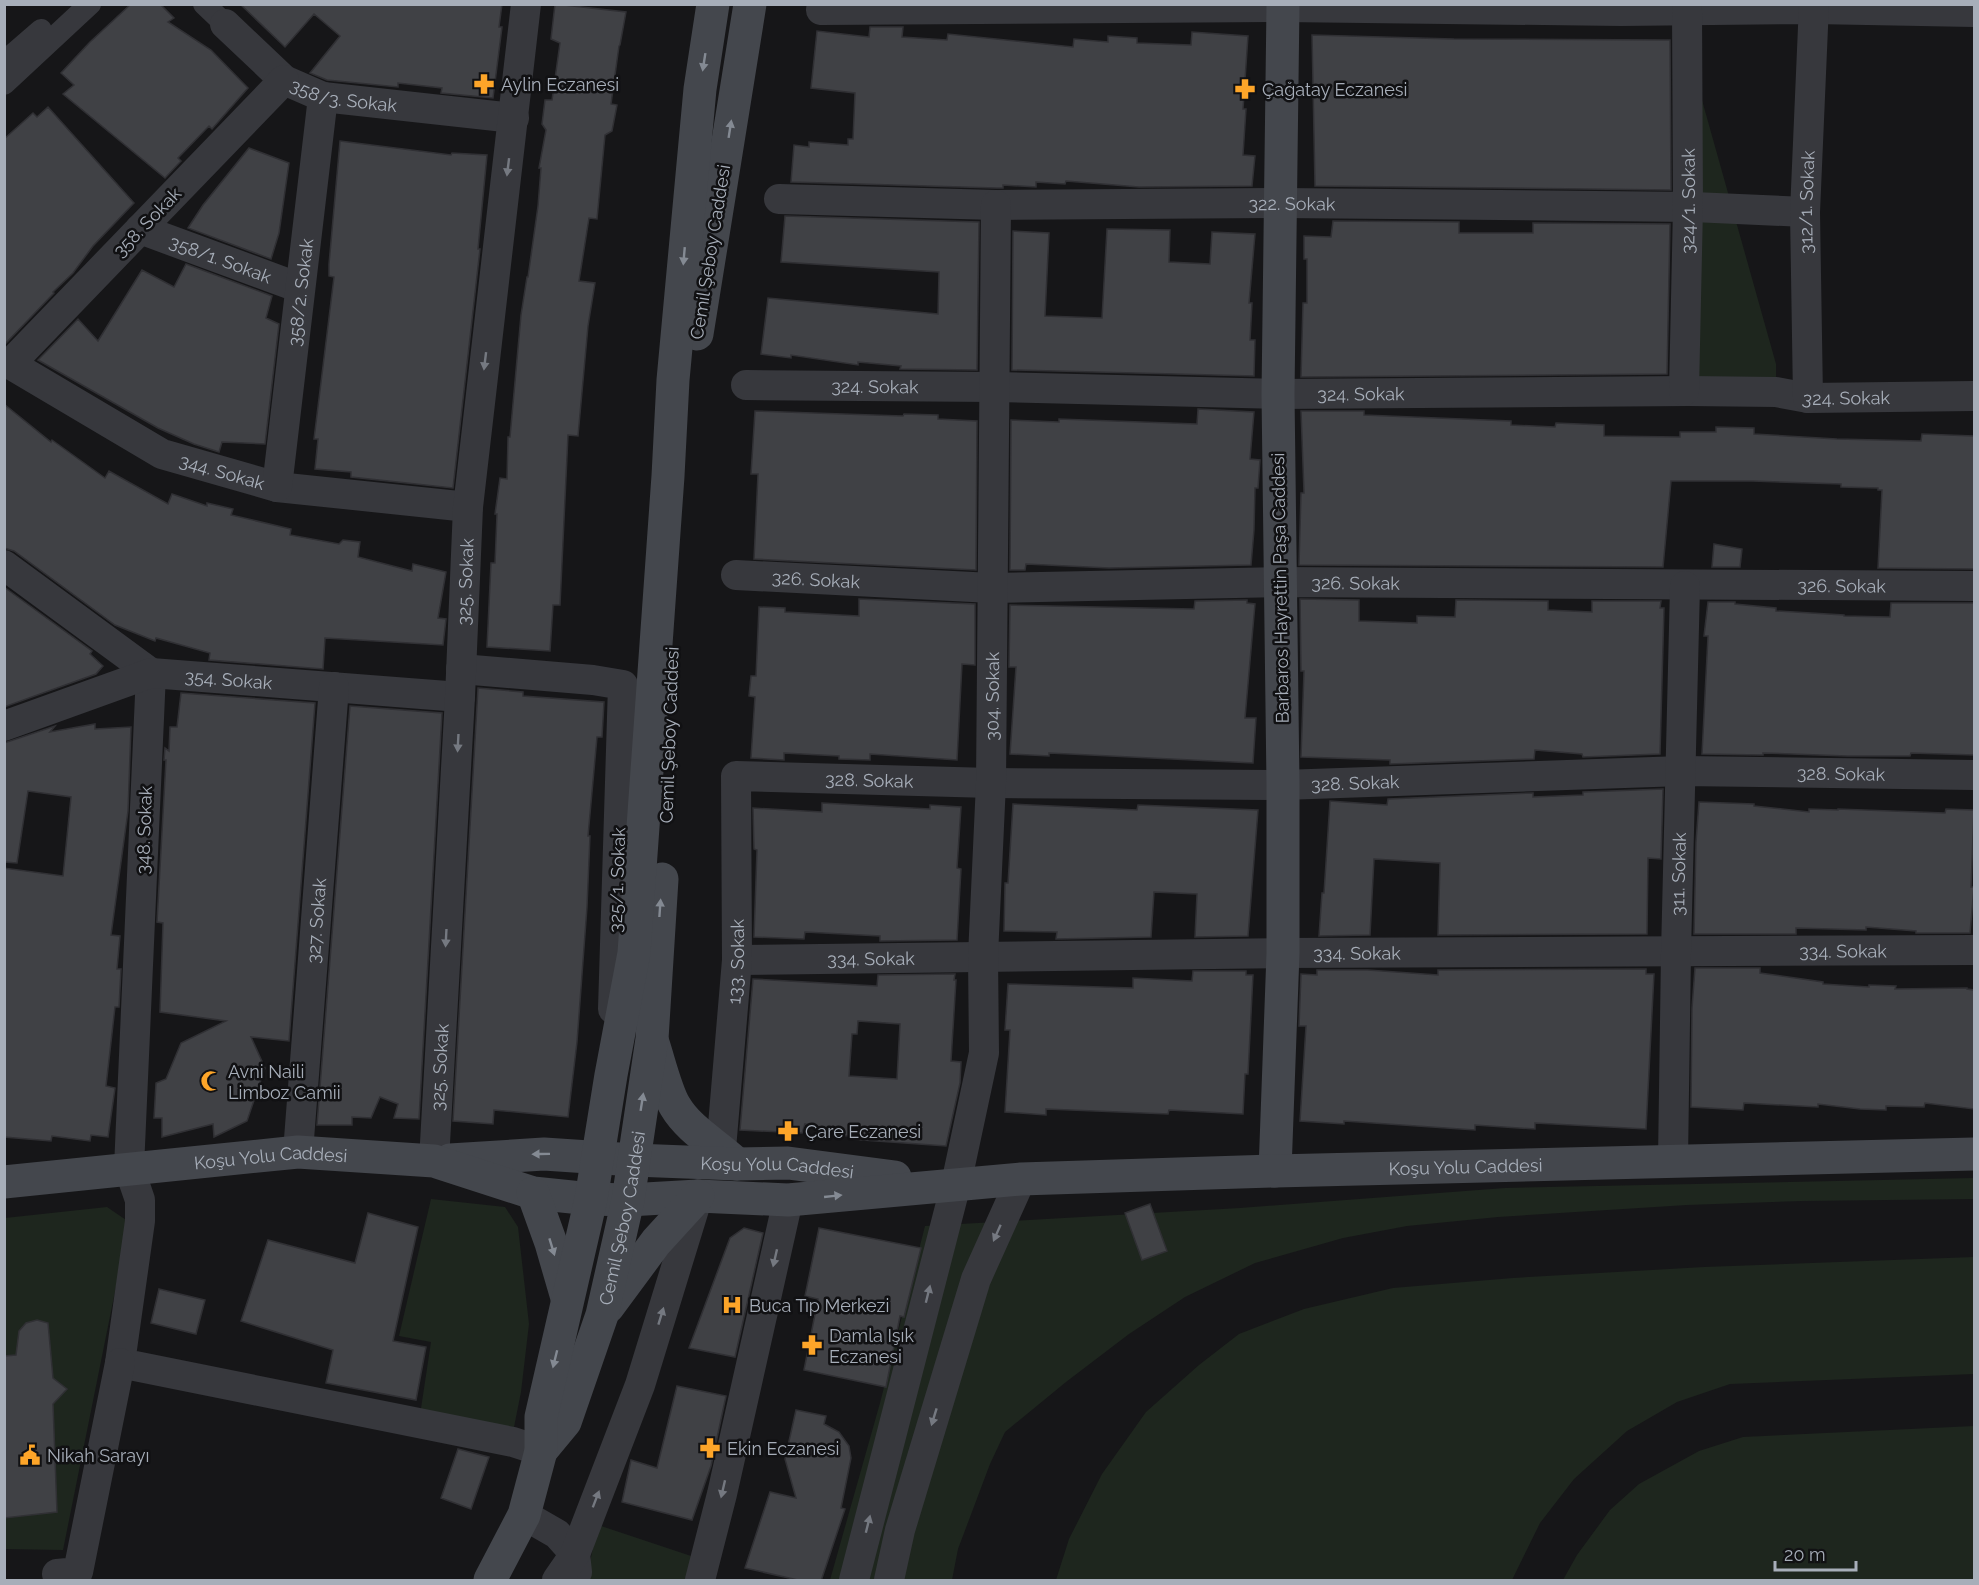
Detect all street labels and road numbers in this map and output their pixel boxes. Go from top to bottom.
street label: 358/3. Sokak [287,74,399,116]
street label: 324/1. Sokak [1676,148,1699,254]
street label: 312/1. Sokak [1794,149,1818,254]
street label: Cemil Şeboy Caddesi [686,163,734,341]
street label: 358. Sokak [109,183,186,261]
street label: 322. Sokak [1248,192,1336,214]
street label: 358/1. Sokak [167,230,275,287]
street label: 358/2. Sokak [283,237,317,347]
street label: 324. Sokak [831,375,919,397]
street label: 324. Sokak [1317,383,1405,404]
street label: 324. Sokak [1801,387,1891,409]
street label: 344. Sokak [177,449,268,494]
street label: Barbaros Hayrettin Paşa Caddesi [1267,452,1293,724]
street label: 325. Sokak [453,537,477,626]
street label: 326. Sokak [771,566,861,592]
street label: 326. Sokak [1311,572,1400,593]
street label: 326. Sokak [1797,574,1886,596]
street label: Cemil Şeboy Caddesi [655,646,683,824]
street label: 304. Sokak [981,651,1003,741]
street label: 354. Sokak [184,665,274,693]
street label: 328. Sokak [1797,762,1886,784]
street label: 328. Sokak [825,768,914,791]
street label: 328. Sokak [1311,770,1400,795]
street label: 348. Sokak [132,785,156,875]
street label: 325/1. Sokak [605,826,629,933]
street label: 311. Sokak [1666,832,1689,916]
street label: 327. Sokak [302,877,330,964]
street label: 133. Sokak [723,918,748,1005]
street label: 334. Sokak [1799,940,1887,961]
street label: 334. Sokak [1313,942,1401,963]
street label: 334. Sokak [827,947,915,969]
street label: 325. Sokak [426,1022,452,1111]
street label: Cemil Şeboy Caddesi [594,1129,649,1307]
street label: Koşu Yolu Caddesi [193,1141,348,1173]
street label: Koşu Yolu Caddesi [700,1152,855,1182]
street label: Koşu Yolu Caddesi [1388,1154,1543,1179]

